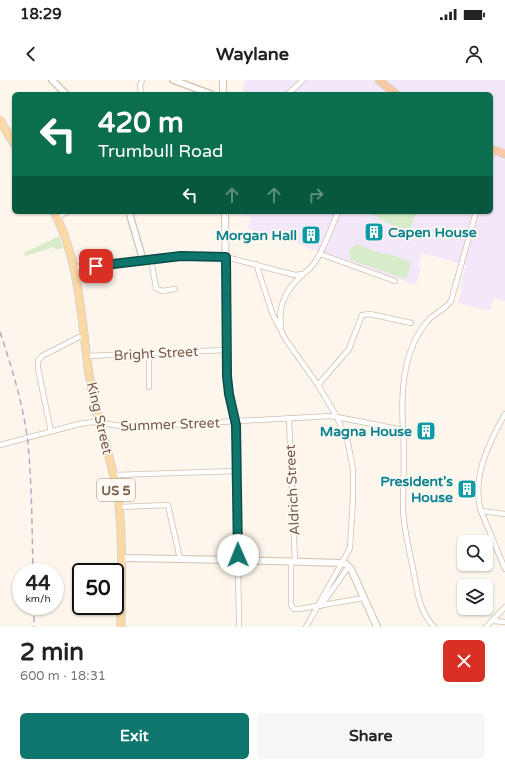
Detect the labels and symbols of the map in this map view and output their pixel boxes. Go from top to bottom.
building icon: Capen House [363,221,385,243]
building icon: Morgan Hall [300,224,322,246]
place label: Capen House [388,224,477,241]
place label: Morgan Hall [216,227,297,244]
pin [79,249,113,283]
street label: Bright Street [113,343,199,364]
street label: King Street [83,380,116,457]
street label: Summer Street [120,414,221,435]
building icon: Magna House [415,420,437,442]
place label: Magna House [320,423,412,440]
street label: Aldrich Street [282,443,303,536]
place label: President's House [380,473,453,506]
building icon: President's House [456,478,478,500]
road number: US 5 [97,479,135,501]
position arrow [217,534,259,576]
speed limit sign: 50 [72,563,124,615]

